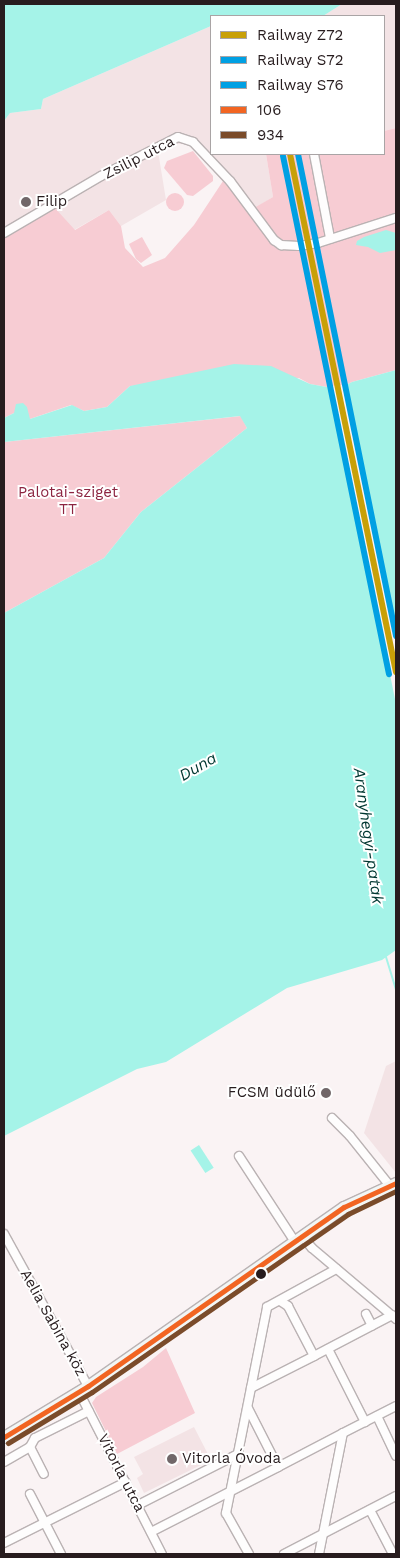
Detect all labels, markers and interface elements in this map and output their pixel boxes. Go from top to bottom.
legend [210,15,385,155]
text: Railway Z72 [257,26,343,44]
text: Railway S72 [257,51,343,69]
text: Railway S76 [257,76,344,94]
text: 106 [257,101,281,119]
text: 934 [257,126,284,144]
street label: Zsilip utca [101,133,177,183]
place label: Filip [36,193,67,211]
marker: Filip [20,196,32,208]
park label: Palotai-sziget TT [18,483,118,518]
water label: Duna [176,749,220,785]
water label: Aranyhegyi-patak [349,767,387,905]
place label: FCSM üdülő [228,1084,316,1102]
marker: FCSM üdülő [320,1087,332,1099]
street label: Aelia Sabina köz [16,1266,90,1380]
unlabelled marker [256,1269,266,1279]
street label: Vitorla utca [94,1431,148,1515]
place label: Vitorla Óvoda [182,1450,281,1468]
marker: Vitorla Óvoda [166,1453,178,1465]

